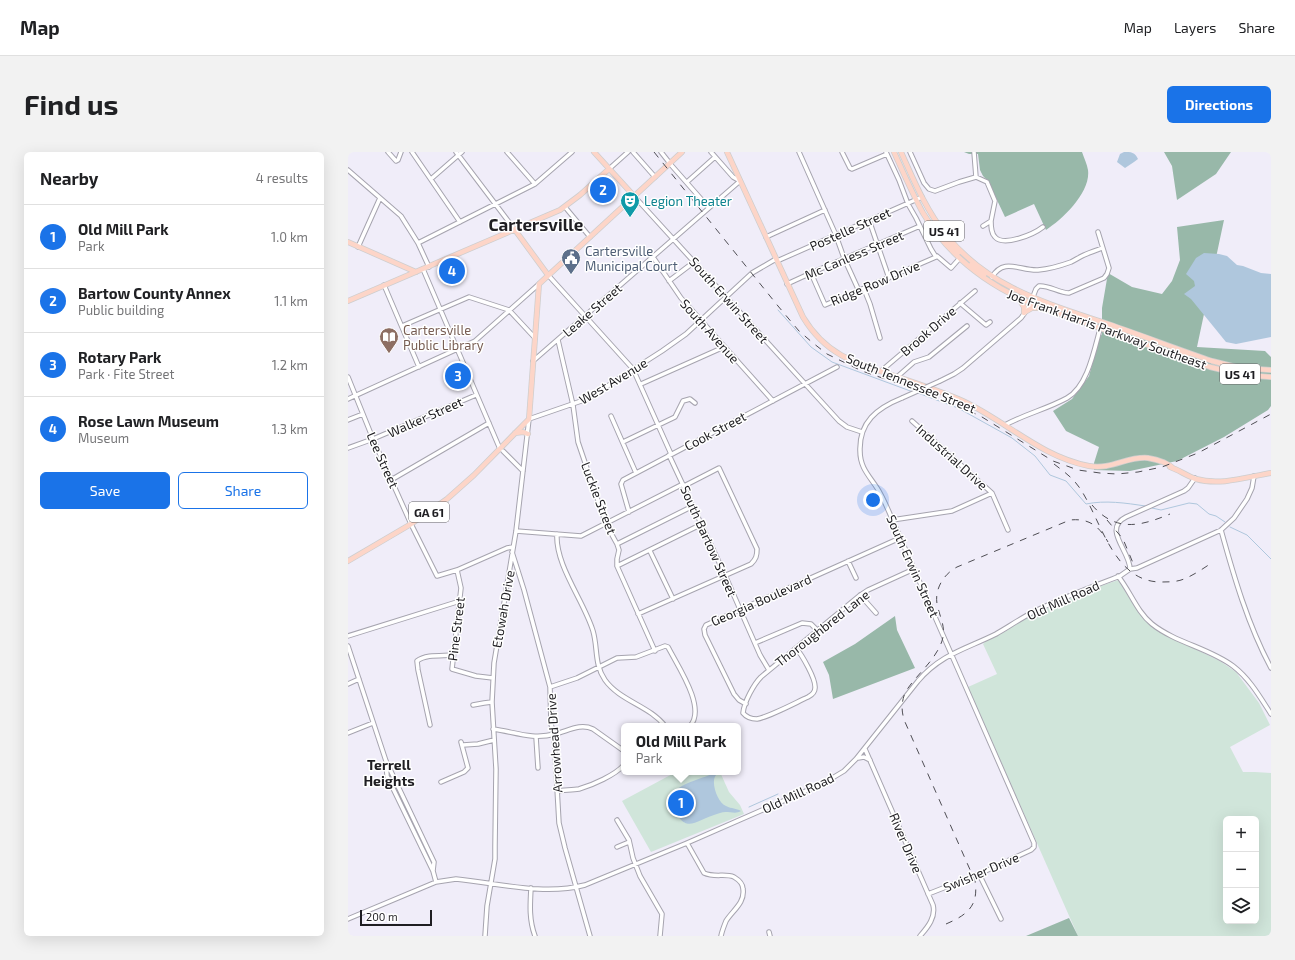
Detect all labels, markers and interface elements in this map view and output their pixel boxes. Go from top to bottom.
text: Map [20,16,60,39]
text: Map [1124,19,1152,36]
text: Layers [1174,19,1216,36]
text: Share [1238,19,1275,36]
button: Directions [1167,86,1271,123]
text: Find us [24,87,118,121]
text: Nearby [40,168,98,188]
text: 4 results [256,170,308,186]
pin: 2 [590,175,616,205]
theatre icon: Legion Theater [619,190,641,218]
place label: Legion Theater [644,193,732,209]
street label: Postelle Street [807,204,893,254]
district label: Cartersville [489,214,583,234]
text: Old Mill Park [78,220,169,238]
road number: US 41 [924,221,964,241]
street label: Mc Canless Street [802,227,906,283]
text: 1 [50,229,56,245]
text: 1.0 km [271,229,308,245]
text: Park [78,238,105,254]
place label: Cartersville Municipal Court [585,243,678,274]
public building icon: Cartersville Municipal Court [560,247,582,275]
street label: South Erwin Street [686,254,772,346]
pin: 4 [439,256,465,286]
street label: Ridge Row Drive [828,257,922,309]
street label: Leake Street [559,280,625,340]
text: Bartow County Annex [78,284,231,302]
street label: Joe Frank Harris Parkway Southeast [1005,285,1209,373]
text: 2 [49,293,57,309]
text: 1.1 km [274,293,308,309]
street label: South Avenue [677,296,743,366]
text: Public building [78,302,164,318]
street label: Brook Drive [897,303,959,359]
place label: Cartersville Public Library [403,322,484,353]
library icon: Cartersville Public Library [378,326,400,354]
text: Rotary Park [78,348,161,366]
street label: South Tennessee Street [844,350,978,416]
street label: West Avenue [576,354,650,408]
text: 3 [49,357,57,373]
text: 1.2 km [272,357,308,373]
pin: 3 [445,361,471,391]
road number: US 41 [1220,364,1260,384]
text: Park · Fite Street [78,366,175,382]
street label: Walker Street [385,393,465,441]
street label: Cook Street [681,408,749,454]
text: Rose Lawn Museum [78,412,219,430]
text: 4 [49,421,57,437]
text: 1.3 km [272,421,308,437]
street label: Industrial Drive [913,421,991,493]
street label: Lee Street [364,429,402,491]
text: Museum [78,430,129,446]
street label: Luckie Street [578,460,620,537]
button: Save [40,472,170,509]
button: Share [178,472,308,509]
street label: South Bartow Street [677,483,741,599]
your location [863,490,883,510]
road number: GA 61 [409,502,449,522]
street label: South Erwin Street [883,512,943,620]
street label: Etowah Drive [488,569,518,649]
street label: Georgia Boulevard [708,571,814,629]
street label: Old Mill Road [1024,577,1102,623]
street label: Thoroughbred Lane [772,586,872,670]
street label: Pine Street [444,596,468,662]
street label: Arrowhead Drive [543,693,565,793]
popup [621,723,741,775]
text: Old Mill Park [636,732,726,750]
text: Park [636,750,662,766]
district label: Terrell Heights [363,756,415,789]
street label: Old Mill Road [759,769,837,817]
pin: 1 [668,788,694,818]
street label: River Drive [886,811,926,875]
map controls [1223,816,1259,924]
button: + [1223,816,1259,852]
street label: Swisher Drive [941,849,1021,895]
button: − [1223,852,1259,888]
button: layers [1223,888,1259,924]
scale bar [360,908,432,927]
text: 200 m [366,910,398,923]

